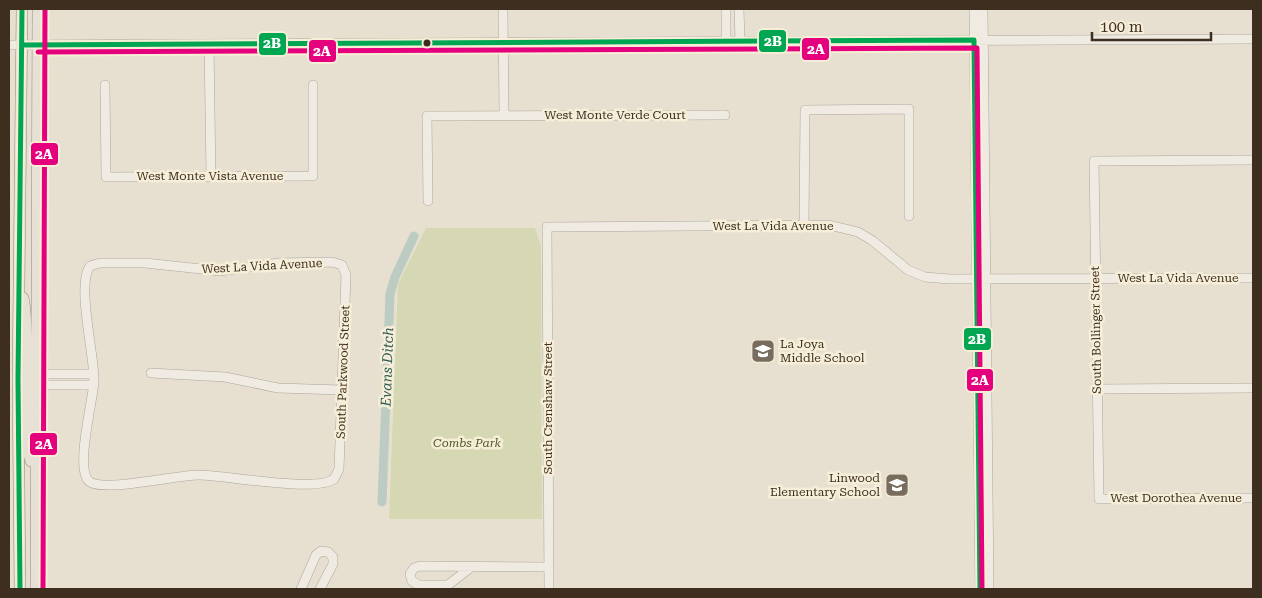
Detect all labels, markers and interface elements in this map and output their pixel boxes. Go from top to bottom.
scale bar [1092,10,1211,42]
text: 100 m [1100,18,1143,36]
line badge: 2B [758,29,787,53]
line badge: 2B [258,32,287,56]
text: 2B [764,33,782,49]
text: 2B [263,35,281,51]
line badge: 2A [801,37,830,61]
unlabelled marker [422,38,432,48]
line badge: 2A [308,39,337,63]
text: 2A [807,41,825,57]
text: 2A [313,43,331,59]
street label: West Monte Verde Court [544,108,686,122]
line badge: 2A [30,142,59,166]
text: 2A [35,146,53,162]
street label: West Monte Vista Avenue [137,169,284,183]
street label: West La Vida Avenue [712,219,834,233]
street label: West La Vida Avenue [201,256,323,276]
street label: South Bollinger Street [1088,266,1104,394]
street label: West La Vida Avenue [1117,271,1239,285]
street label: South Parkwood Street [334,304,352,439]
water label: Evans Ditch [378,327,396,408]
line badge: 2B [963,327,992,351]
text: 2B [968,331,986,347]
place label: La Joya Middle School [780,337,865,365]
school or university icon: La Joya Middle School [750,338,776,364]
street label: South Crenshaw Street [541,341,555,474]
line badge: 2A [966,368,994,392]
text: 2A [971,372,989,388]
line badge: 2A [29,432,58,456]
text: 2A [35,436,53,452]
park label: Combs Park [433,436,501,450]
place label: Linwood Elementary School [770,471,880,499]
school or university icon: Linwood Elementary School [884,472,910,498]
street label: West Dorothea Avenue [1110,491,1242,505]

